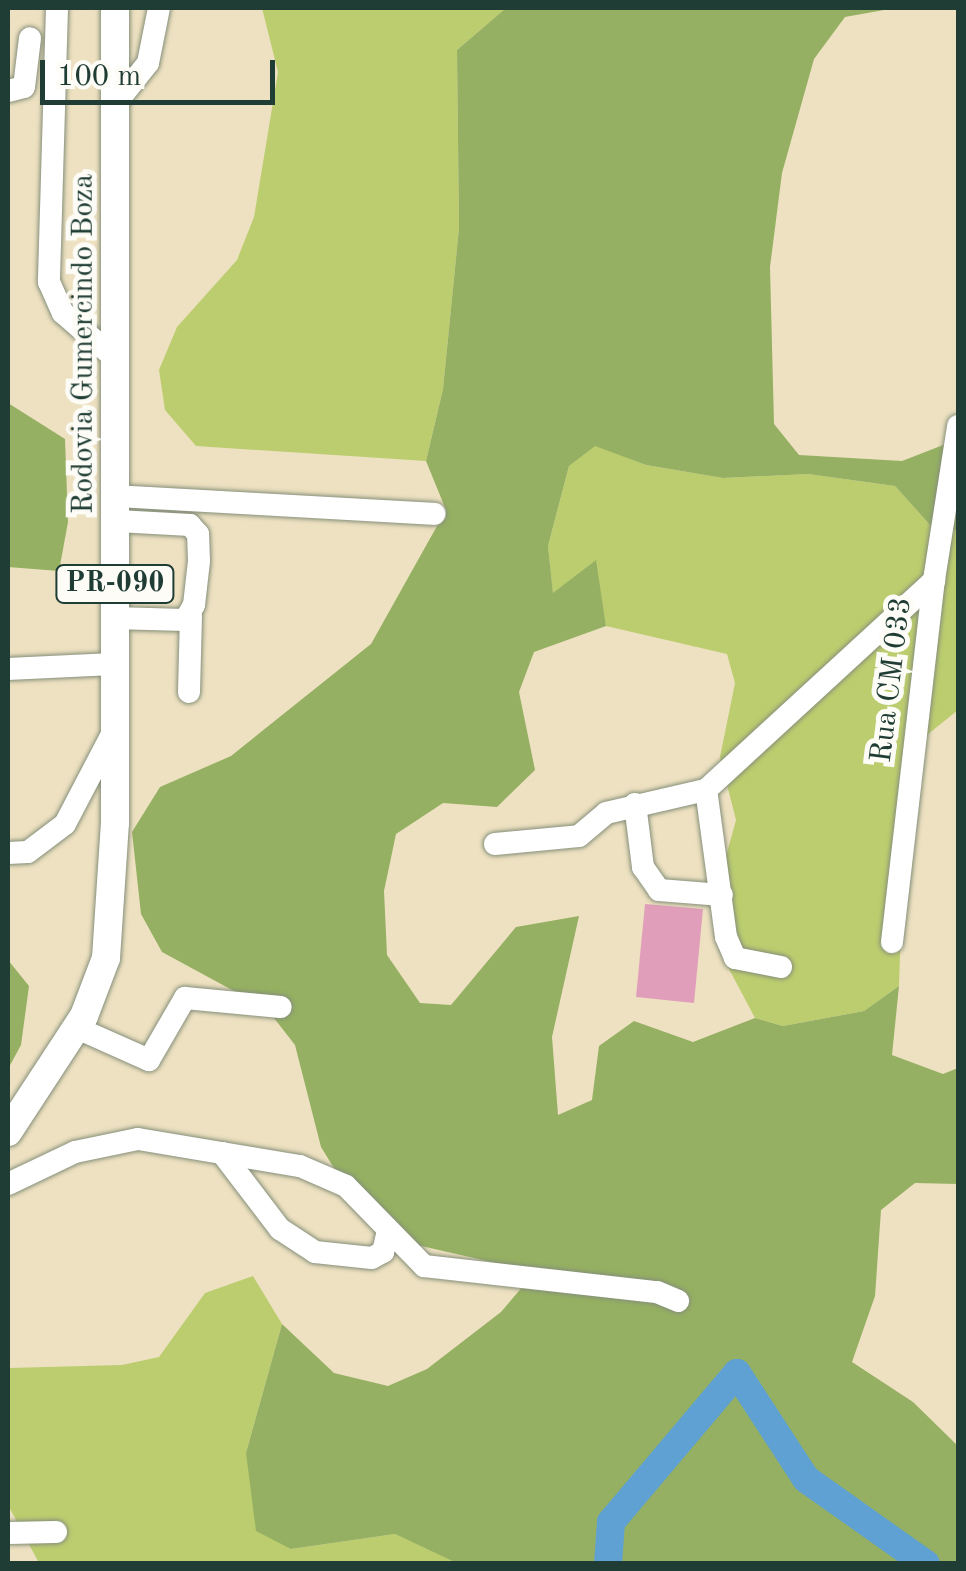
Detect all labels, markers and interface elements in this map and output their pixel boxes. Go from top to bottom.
scale bar [45,40,280,102]
text: 100 m [57,62,141,92]
street label: Rodovia Gumercindo Boza [66,174,102,514]
road number: PR-090 [55,561,175,607]
street label: Rua CM 033 [864,595,920,765]

